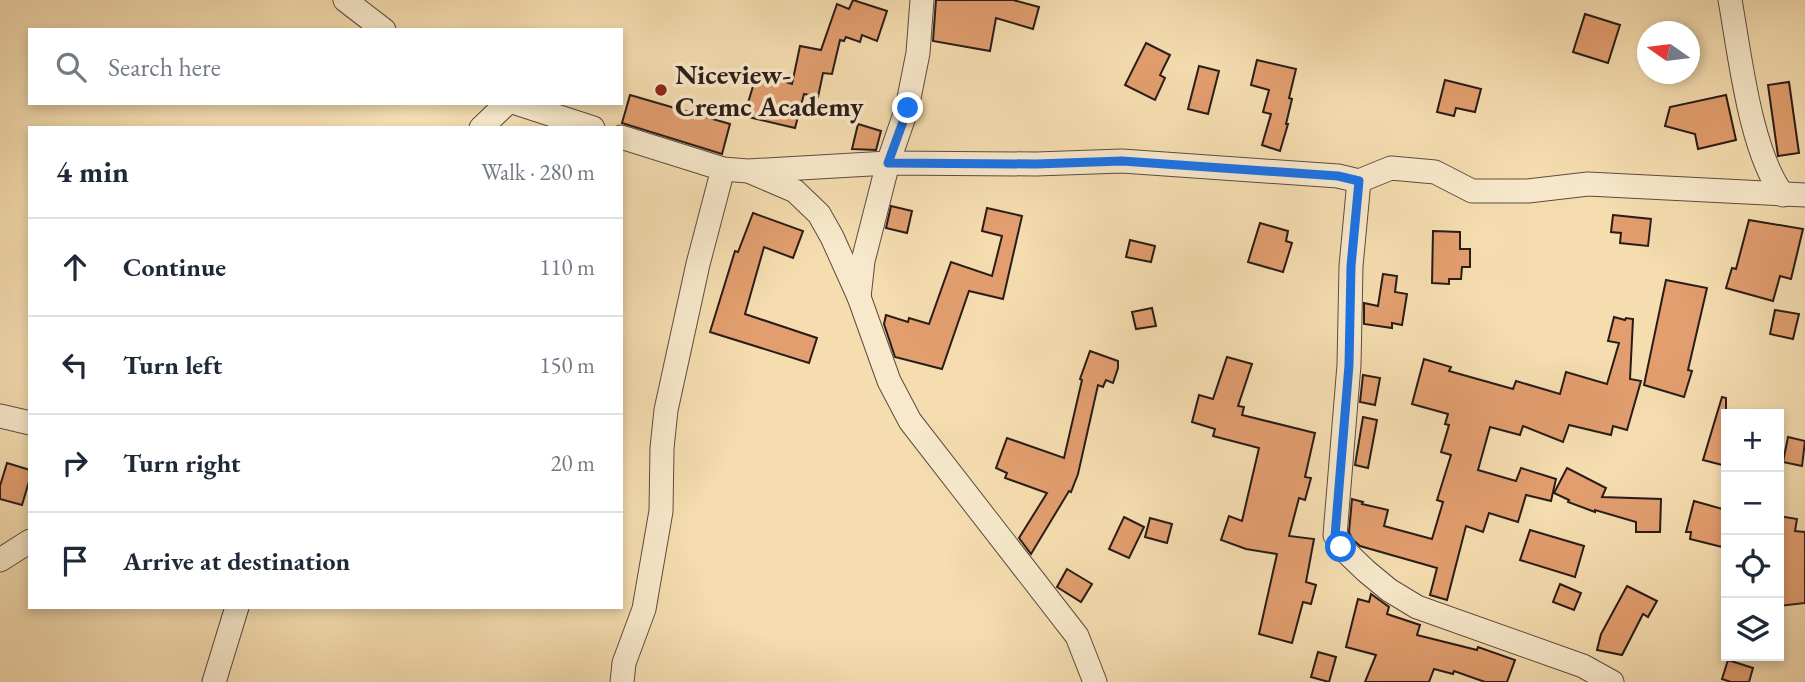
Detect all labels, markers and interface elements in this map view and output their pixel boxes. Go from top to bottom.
north arrow [1637,21,1700,84]
search box [28,28,623,105]
icon: search [52,48,90,86]
text: Search here [108,50,221,84]
place label: Niceview- Cremc Academy [675,56,864,124]
marker: Niceview- Cremc Academy [653,82,669,98]
route end [892,92,923,123]
text: 4 min [56,152,129,191]
text: Walk · 280 m [481,157,595,187]
icon: ahead [56,248,94,286]
text: Continue [123,250,226,284]
text: 110 m [539,252,595,282]
icon: left [56,346,94,384]
text: Turn left [123,348,222,382]
text: 150 m [539,350,595,380]
map controls [1721,409,1784,661]
button: + [1721,409,1784,472]
icon: right [56,444,94,482]
text: Turn right [123,446,241,480]
text: 20 m [550,448,595,478]
button: − [1721,472,1784,535]
route start [1325,531,1356,562]
button: locate [1721,535,1784,598]
icon: arrive [56,542,94,580]
text: Arrive at destination [123,544,350,578]
button: layers [1721,598,1784,661]

